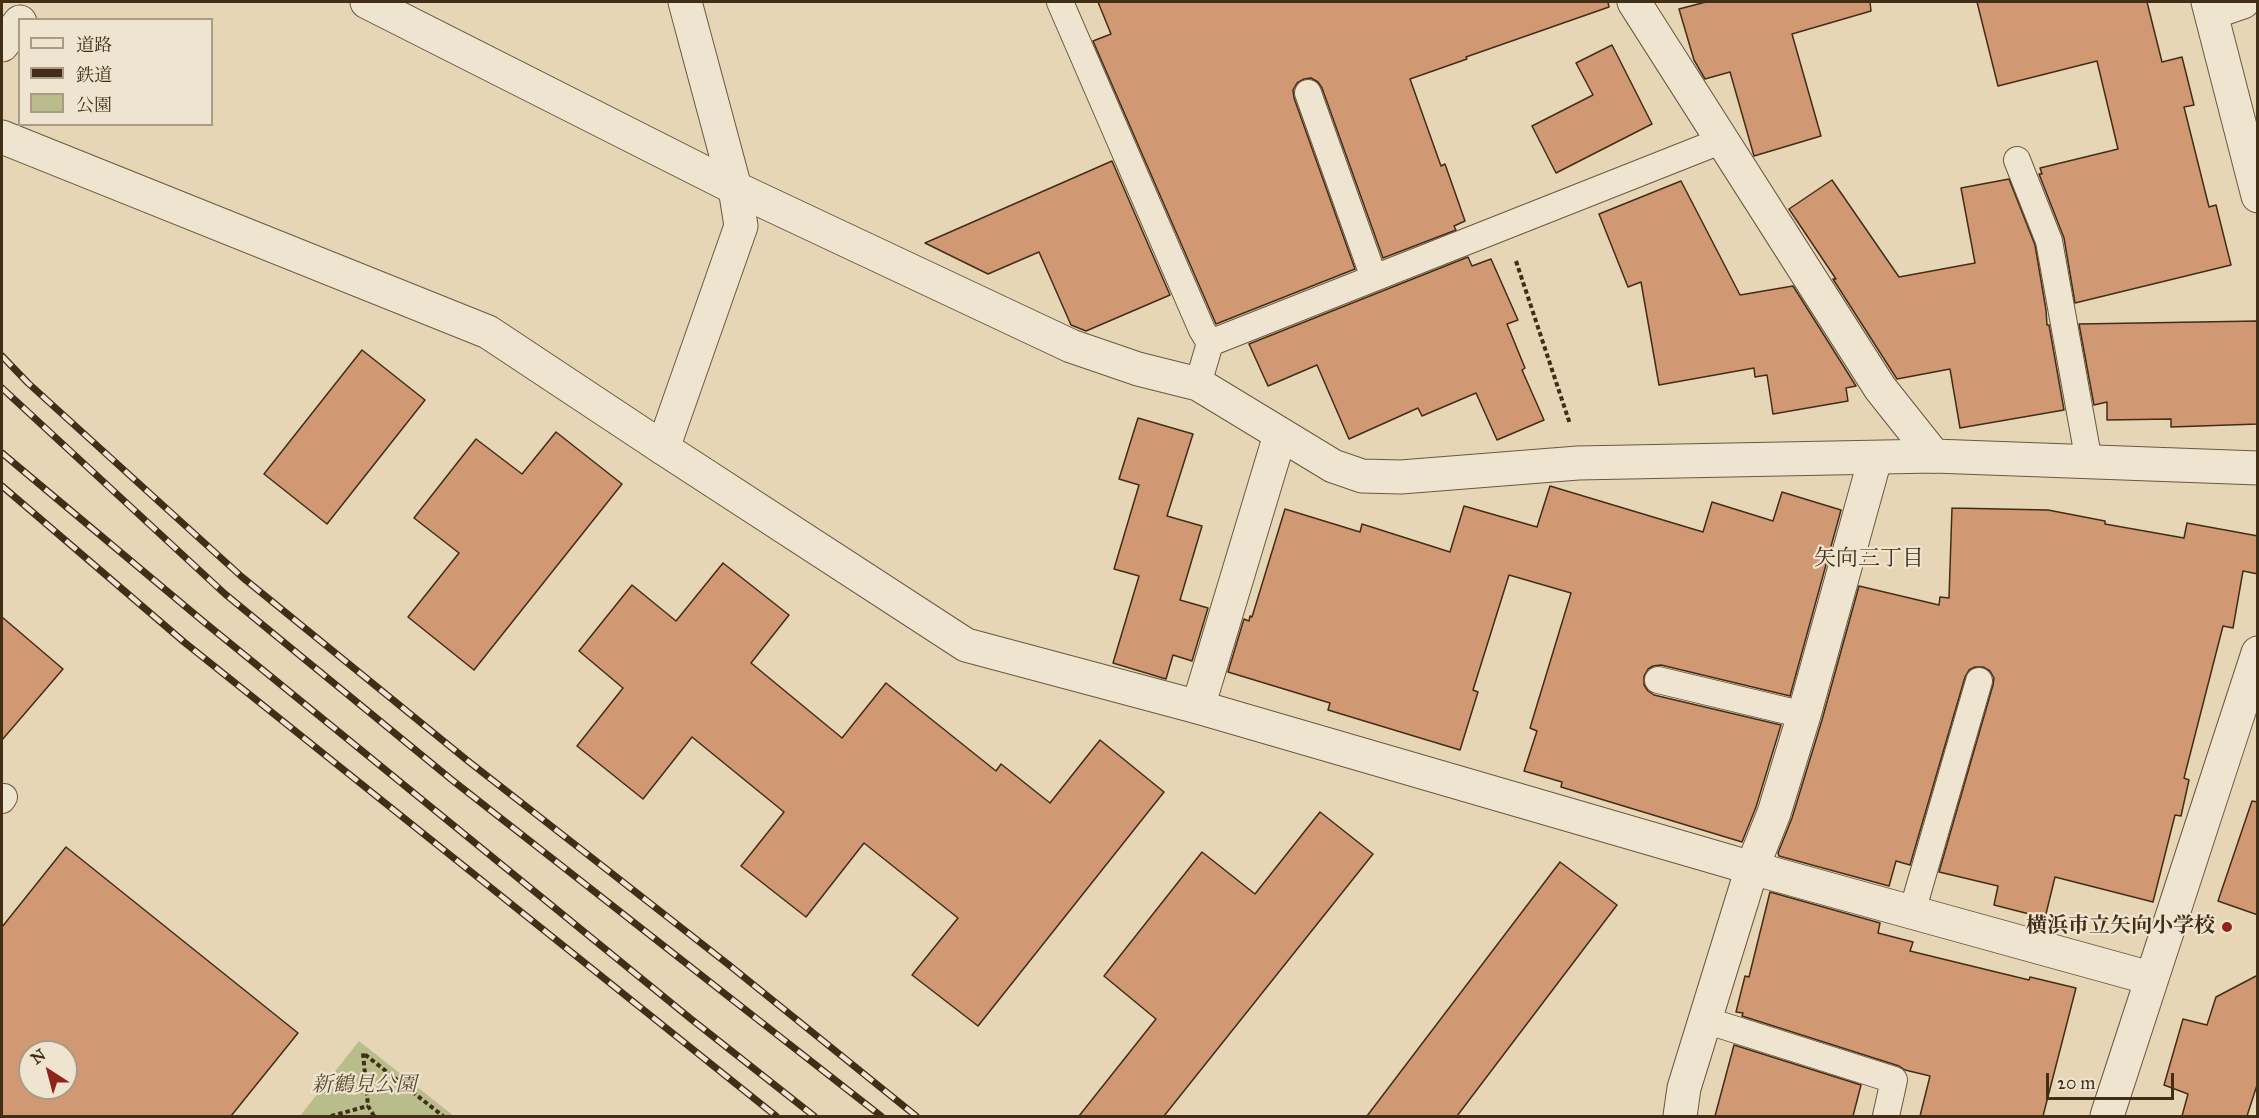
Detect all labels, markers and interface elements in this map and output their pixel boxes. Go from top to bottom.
legend [18,18,213,126]
text: 道路 [76,34,112,56]
text: 鉄道 [76,64,112,86]
text: 公園 [76,94,112,116]
district label: 矢向三丁目 [1814,547,1924,573]
place label: 横浜市立矢向小学校 [2026,914,2215,940]
marker: 横浜市立矢向小学校 [2220,920,2234,934]
north arrow [18,1040,78,1100]
text: N [27,1045,49,1068]
scale bar [2049,1061,2176,1099]
text: 20 m [2057,1072,2095,1094]
park label: 新鶴見公園 [312,1073,416,1099]

